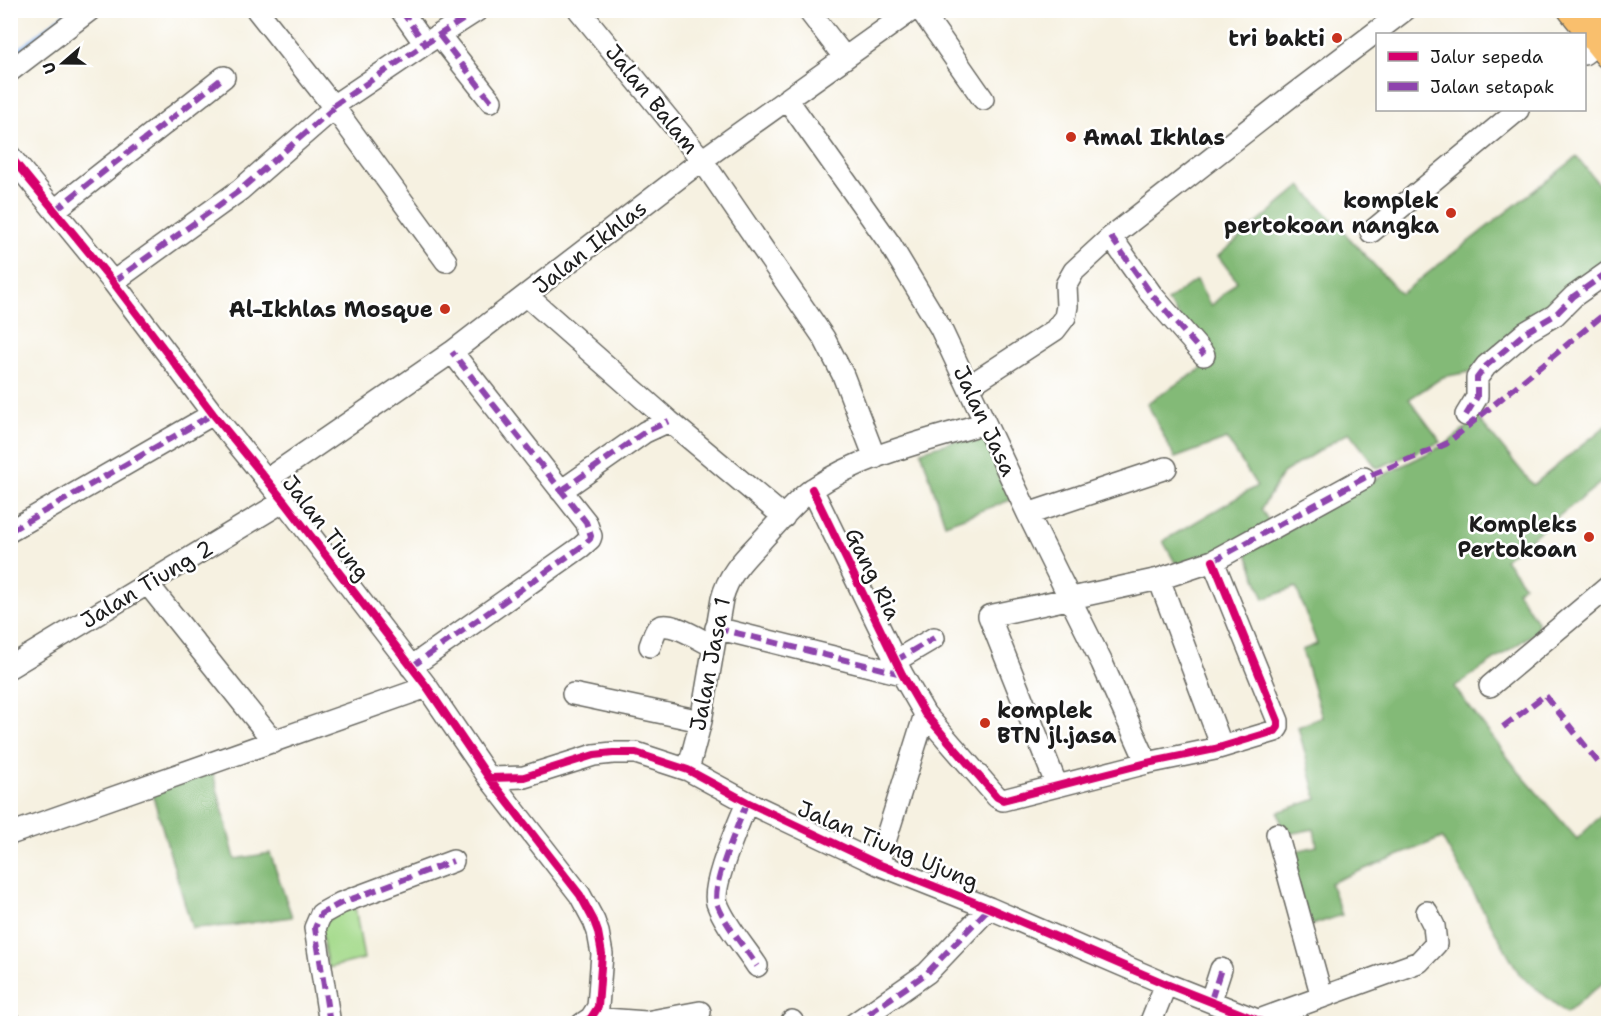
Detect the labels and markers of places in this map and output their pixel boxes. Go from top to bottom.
place label: tri bakti [1228,24,1325,53]
marker: tri bakti [1330,31,1344,45]
place label: Amal Ikhlas [1083,123,1225,152]
marker: Amal Ikhlas [1064,130,1078,144]
place label: komplek pertokoan nangka [1224,186,1439,240]
marker: komplek pertokoan nangka [1444,206,1458,220]
place label: Al-Ikhlas Mosque [229,295,433,324]
marker: Al-Ikhlas Mosque [438,302,452,316]
place label: Kompleks Pertokoan [1457,510,1577,564]
marker: Kompleks Pertokoan [1582,530,1596,544]
place label: komplek BTN jl.jasa [997,696,1117,750]
marker: komplek BTN jl.jasa [978,716,992,730]

